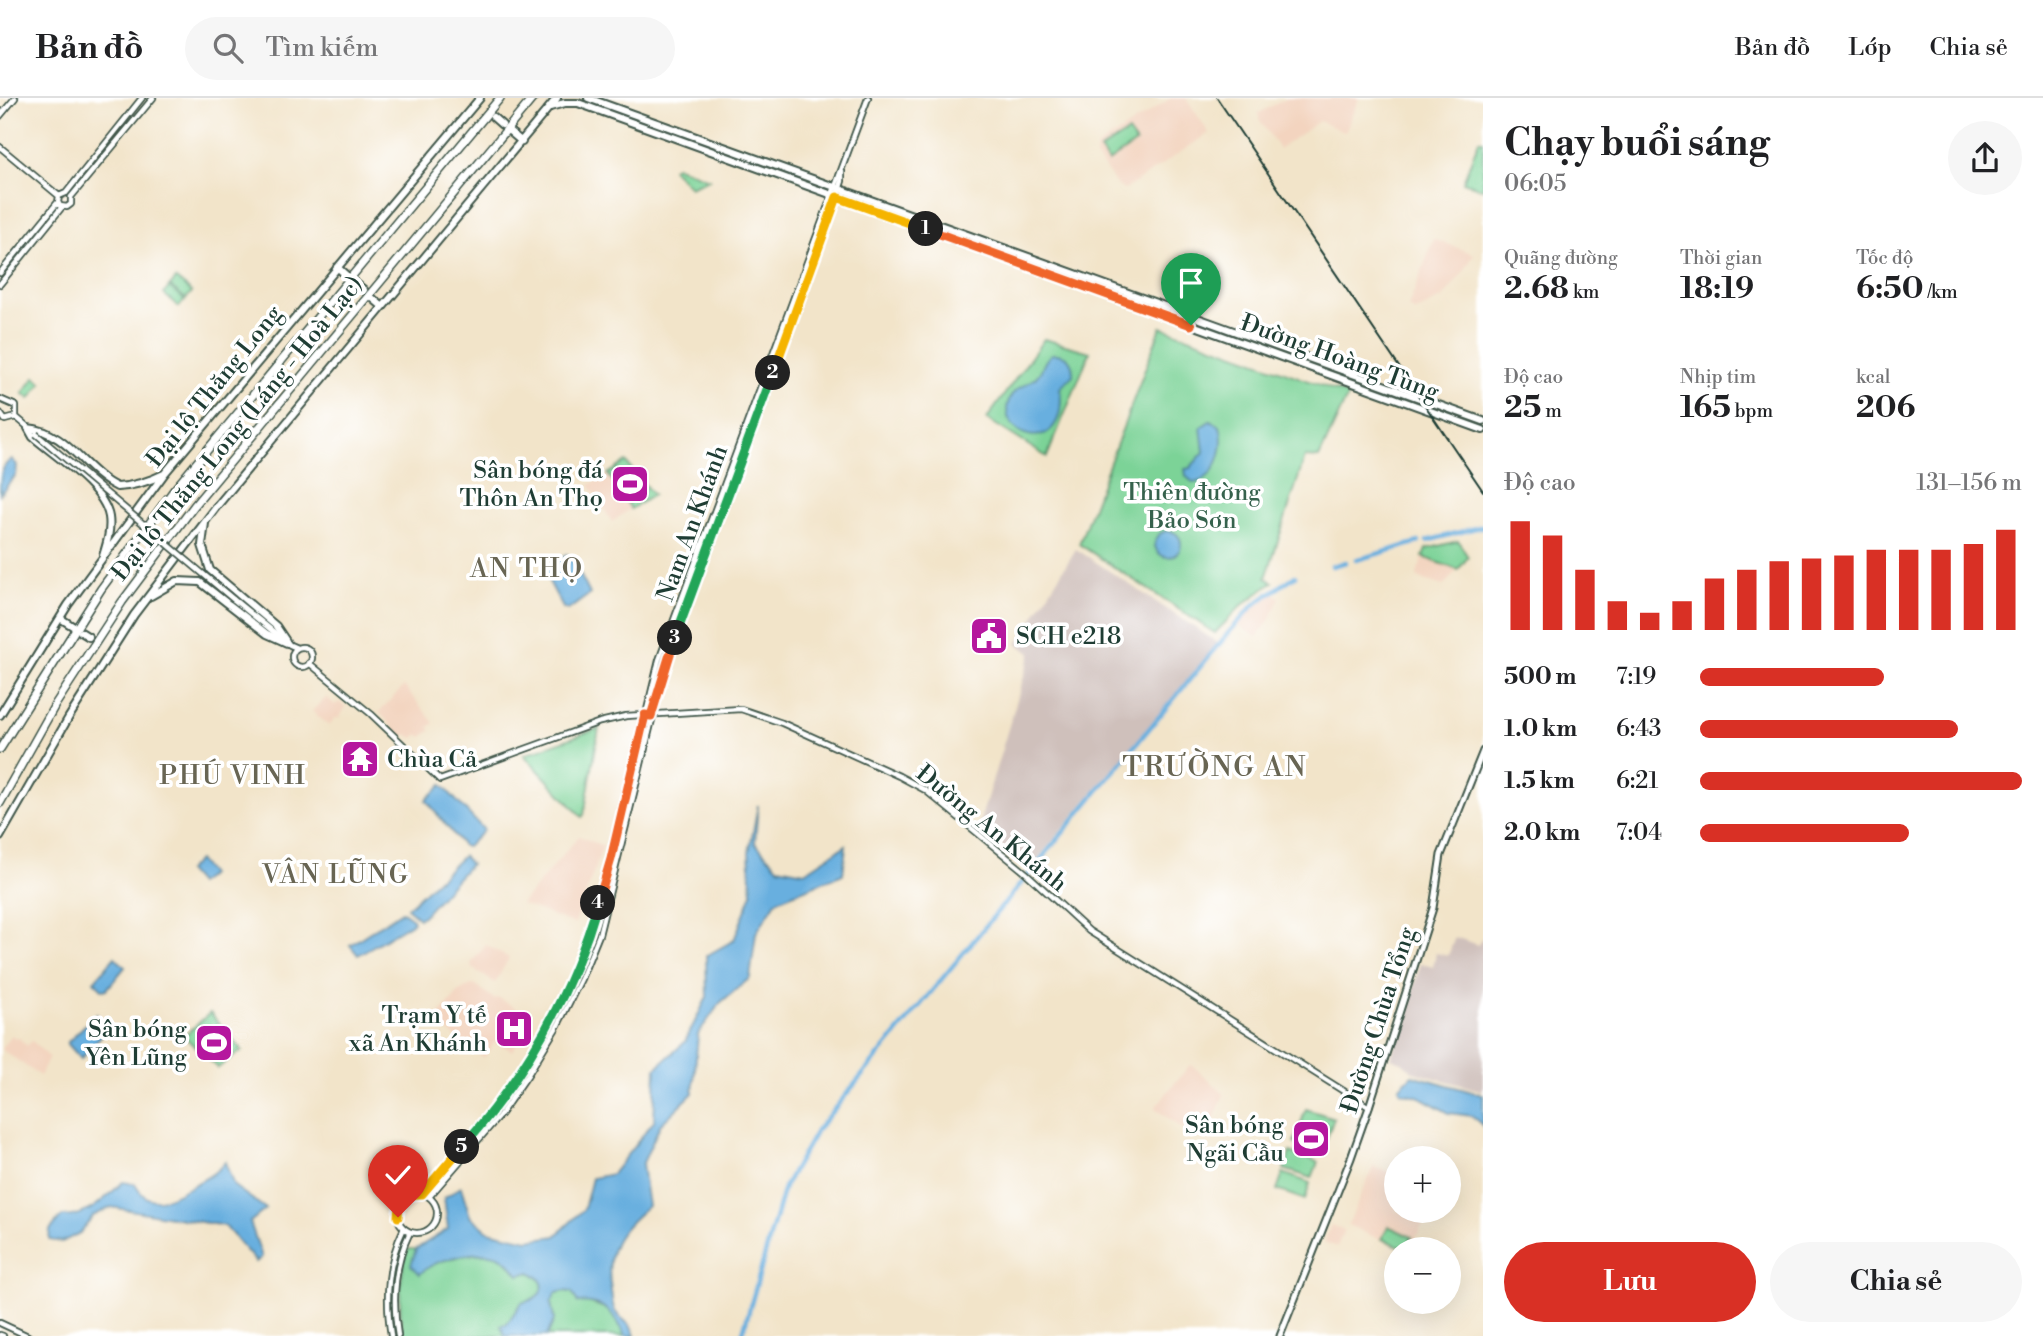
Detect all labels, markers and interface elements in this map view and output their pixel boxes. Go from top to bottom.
search box [185,17,675,80]
text: Bản đồ [35,28,143,69]
icon: search [209,29,247,67]
text: Tìm kiếm [265,32,378,64]
text: Bản đồ [1735,33,1810,63]
text: Lớp [1848,33,1892,63]
text: Chia sẻ [1930,33,2008,63]
text: Chạy buổi sáng [1504,120,1770,167]
button: share [1948,121,2022,195]
text: 06:05 [1504,170,1566,198]
pin: 1 [908,212,944,246]
text: 1 [921,216,930,240]
text: Quãng đường [1504,246,1618,270]
text: Thời gian [1680,246,1762,270]
text: Tốc độ [1856,246,1913,270]
pin [1161,253,1221,325]
icon: arrive [1172,264,1210,302]
street label: Đại lộ Thăng Long (Láng - Hoà Lạc) [105,270,370,587]
text: 2.68 [1504,270,1569,308]
text: 18:19 [1680,270,1754,308]
text: 6:50 [1856,270,1924,308]
text: km [1569,280,1599,304]
text: /km [1924,280,1958,304]
street label: Đại lộ Thăng Long [140,299,290,474]
street label: Đường Hoàng Tùng [1236,308,1444,408]
pin: 2 [756,356,790,390]
text: 2 [767,360,778,384]
text: Độ cao [1504,365,1563,389]
text: Nhịp tim [1680,365,1756,389]
text: kcal [1856,365,1890,389]
text: 25 [1504,389,1541,427]
text: 165 [1680,389,1731,427]
text: 206 [1856,389,1915,427]
text: m [1541,399,1562,423]
text: bpm [1731,399,1773,423]
street label: Nam An Khánh [651,441,735,605]
place label: Sân bóng đá Thôn An Thọ [460,456,604,514]
sports icon: Sân bóng đá Thôn An Thọ [609,463,651,505]
text: Độ cao [1504,469,1576,497]
text: 131–156 m [1916,469,2022,497]
park label: Thiên đường Bảo Sơn [1123,478,1261,536]
district label: AN THỌ [469,553,584,585]
public building icon: SCH e218 [968,615,1010,657]
pin: 3 [658,620,692,656]
place label: SCH e218 [1016,622,1121,652]
text: 3 [669,625,680,649]
text: 500 m [1504,663,1576,691]
text: 7:19 [1616,663,1656,691]
text: 1.0 km [1504,715,1577,743]
text: 6:43 [1616,715,1662,743]
temple icon: Chùa Cả [339,738,381,780]
place label: Chùa Cả [387,745,478,775]
district label: TRƯỜNG AN [1122,748,1308,785]
district label: PHÚ VINH [159,758,307,792]
street label: Đường An Khánh [910,759,1073,899]
text: 1.5 km [1504,767,1575,795]
text: 6:21 [1616,767,1658,795]
text: 2.0 km [1504,819,1580,847]
text: 7:04 [1616,819,1662,847]
district label: VÂN LŨNG [261,857,410,891]
pin: 4 [580,886,616,920]
text: 4 [591,890,604,914]
street label: Đường Chùa Tổng [1335,923,1423,1117]
place label: Trạm Y tế xã An Khánh [348,1001,487,1059]
hospital icon: Trạm Y tế xã An Khánh [493,1008,535,1050]
place label: Sân bóng Yên Lũng [83,1015,188,1073]
sports icon: Sân bóng Yên Lũng [193,1022,235,1064]
place label: Sân bóng Ngãi Cầu [1185,1111,1285,1169]
sports icon: Sân bóng Ngãi Cầu [1290,1118,1332,1160]
pin: 5 [444,1130,480,1164]
text: 5 [456,1134,467,1158]
pin [368,1145,428,1217]
map controls [1384,1146,1461,1314]
button: + [1384,1146,1461,1223]
icon: check [379,1156,417,1194]
button: − [1384,1237,1461,1314]
button: Lưu [1504,1242,1756,1322]
button: Chia sẻ [1770,1242,2022,1322]

